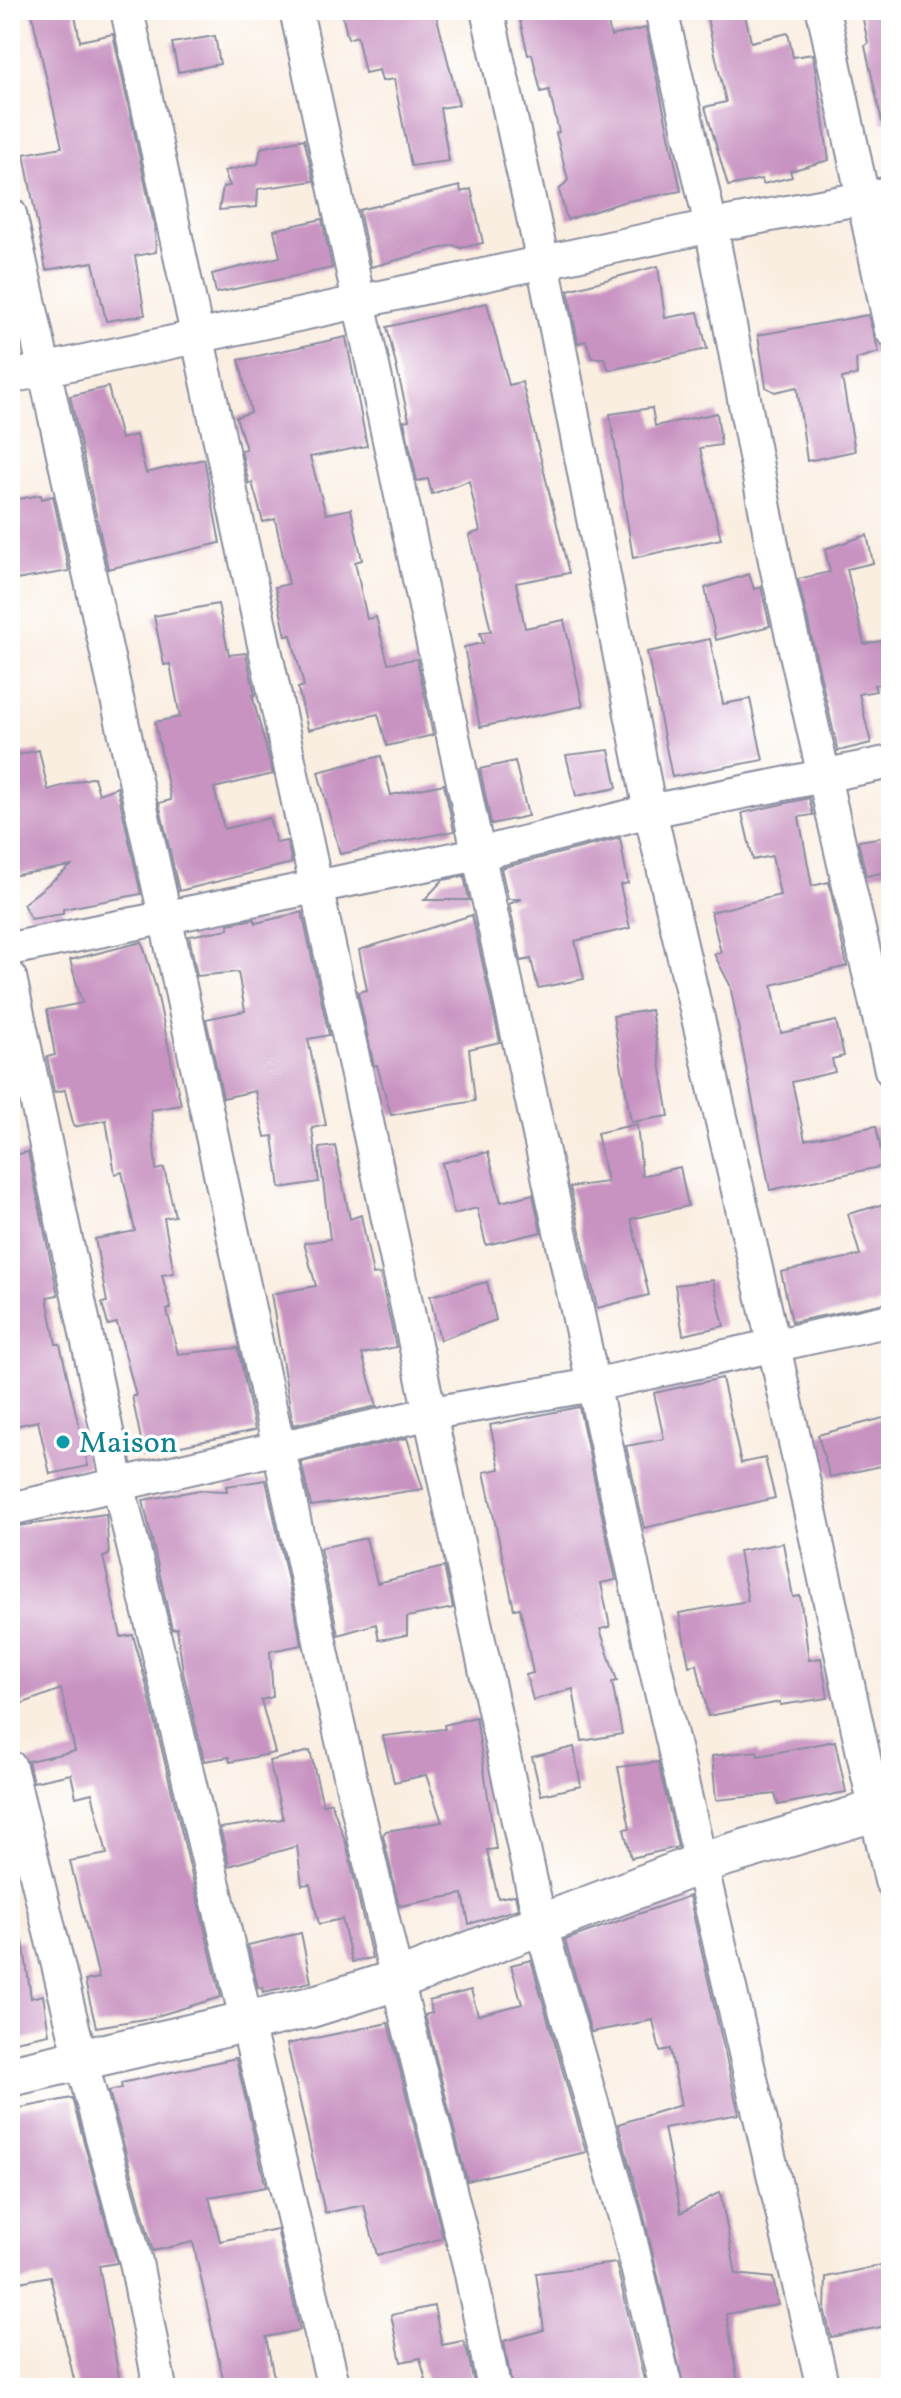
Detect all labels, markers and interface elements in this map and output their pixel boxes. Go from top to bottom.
place label: Maison [79,1423,178,1465]
marker: Maison [54,1433,72,1451]

